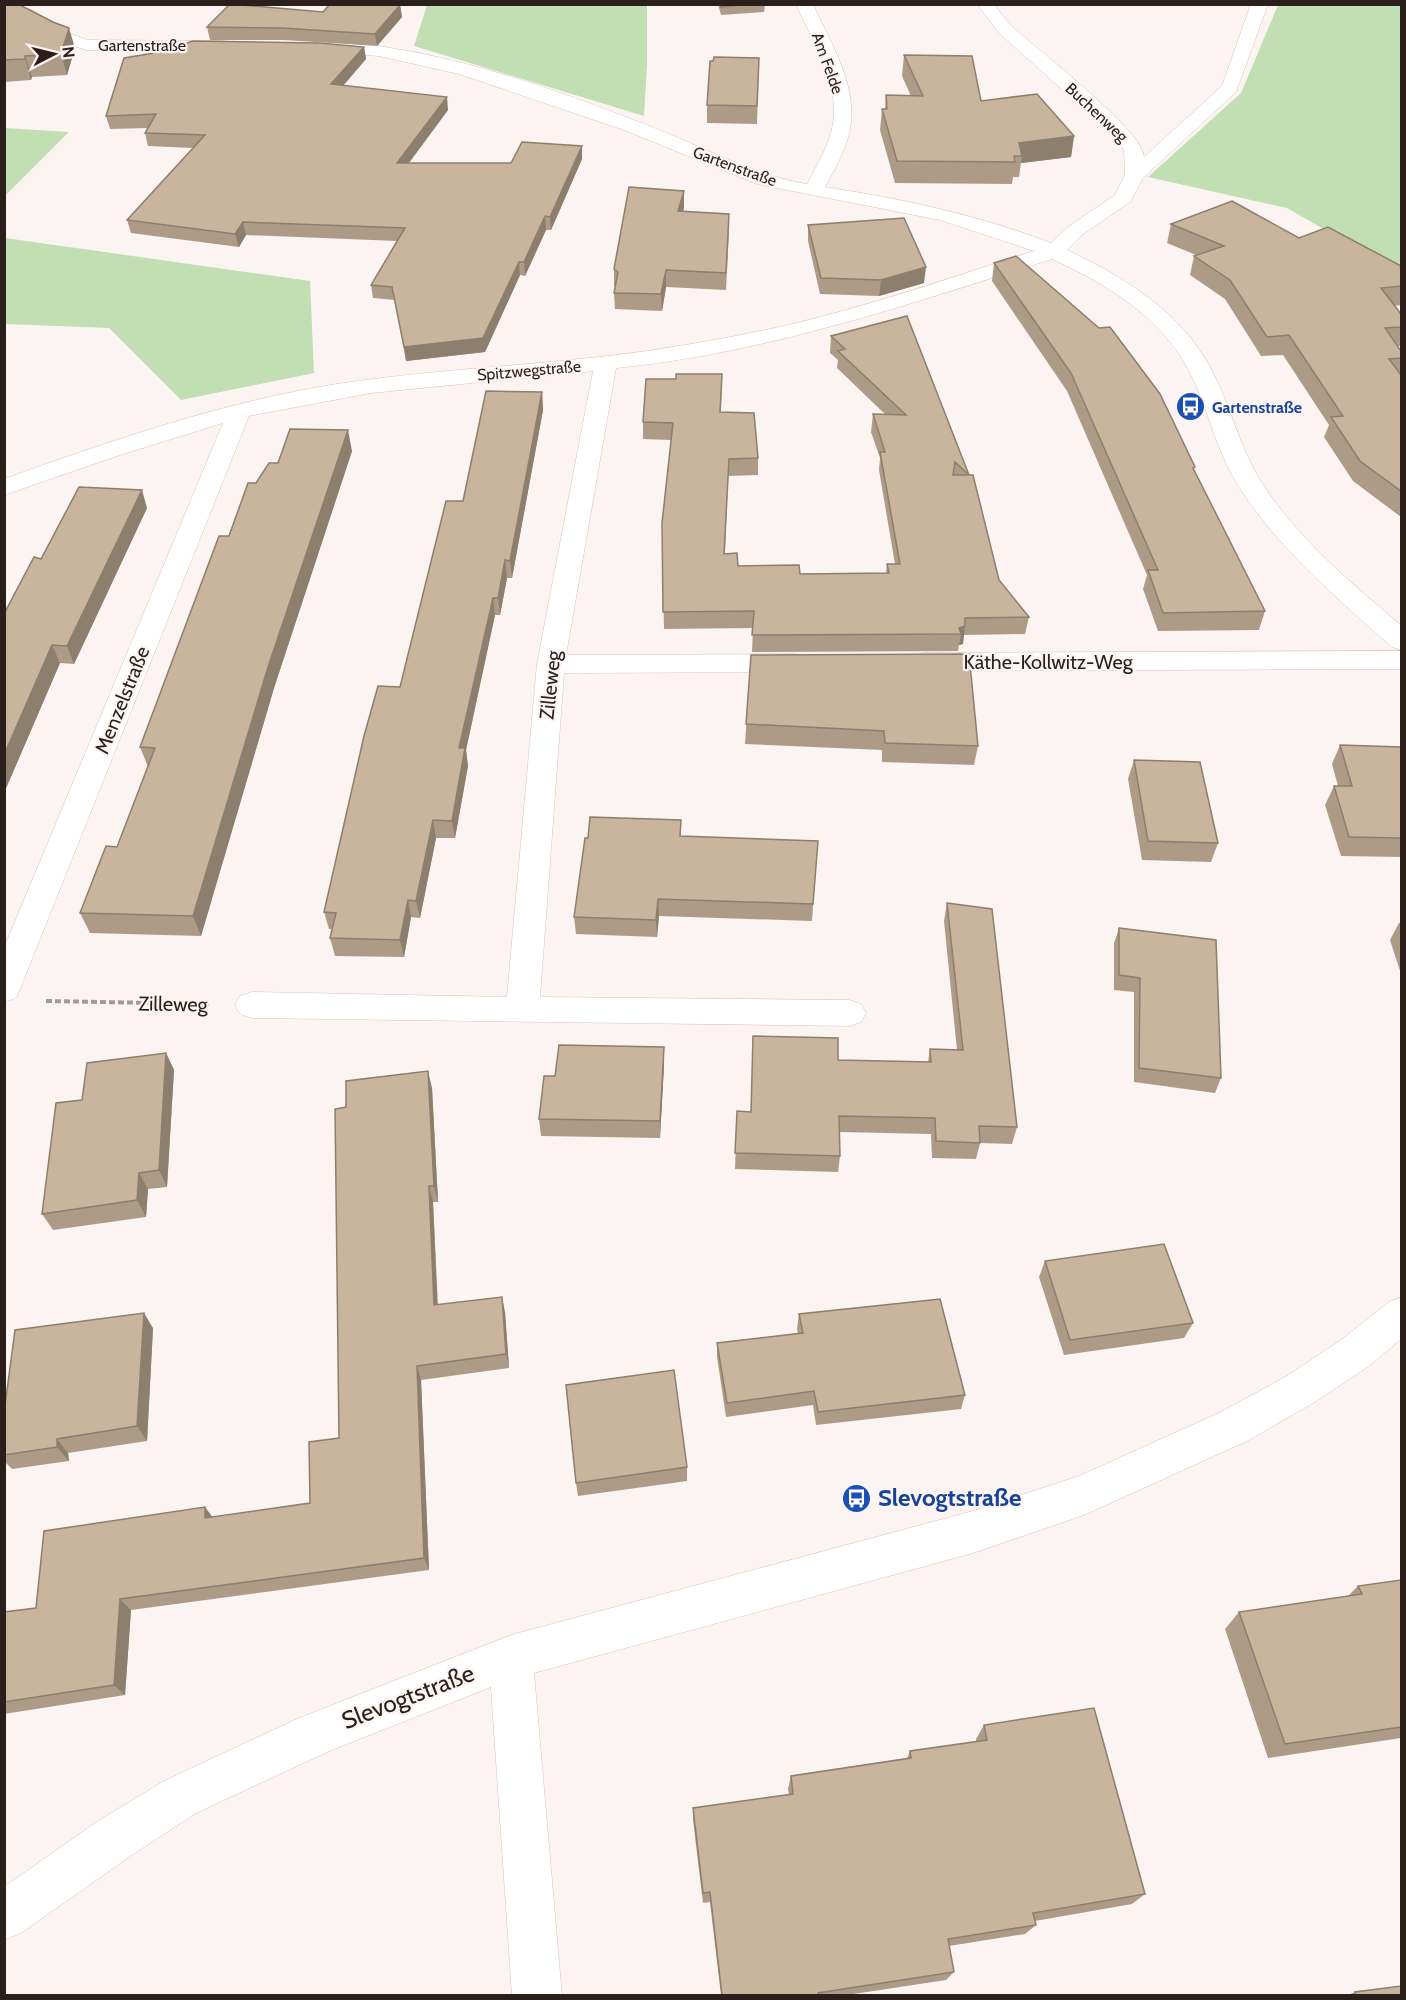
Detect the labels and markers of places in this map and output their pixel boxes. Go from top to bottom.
bus stop icon: Gartenstraße [1175,391,1207,423]
place label: Gartenstraße [1212,398,1302,417]
bus stop icon: Slevogtstraße [841,1482,873,1514]
place label: Slevogtstraße [878,1483,1021,1512]

